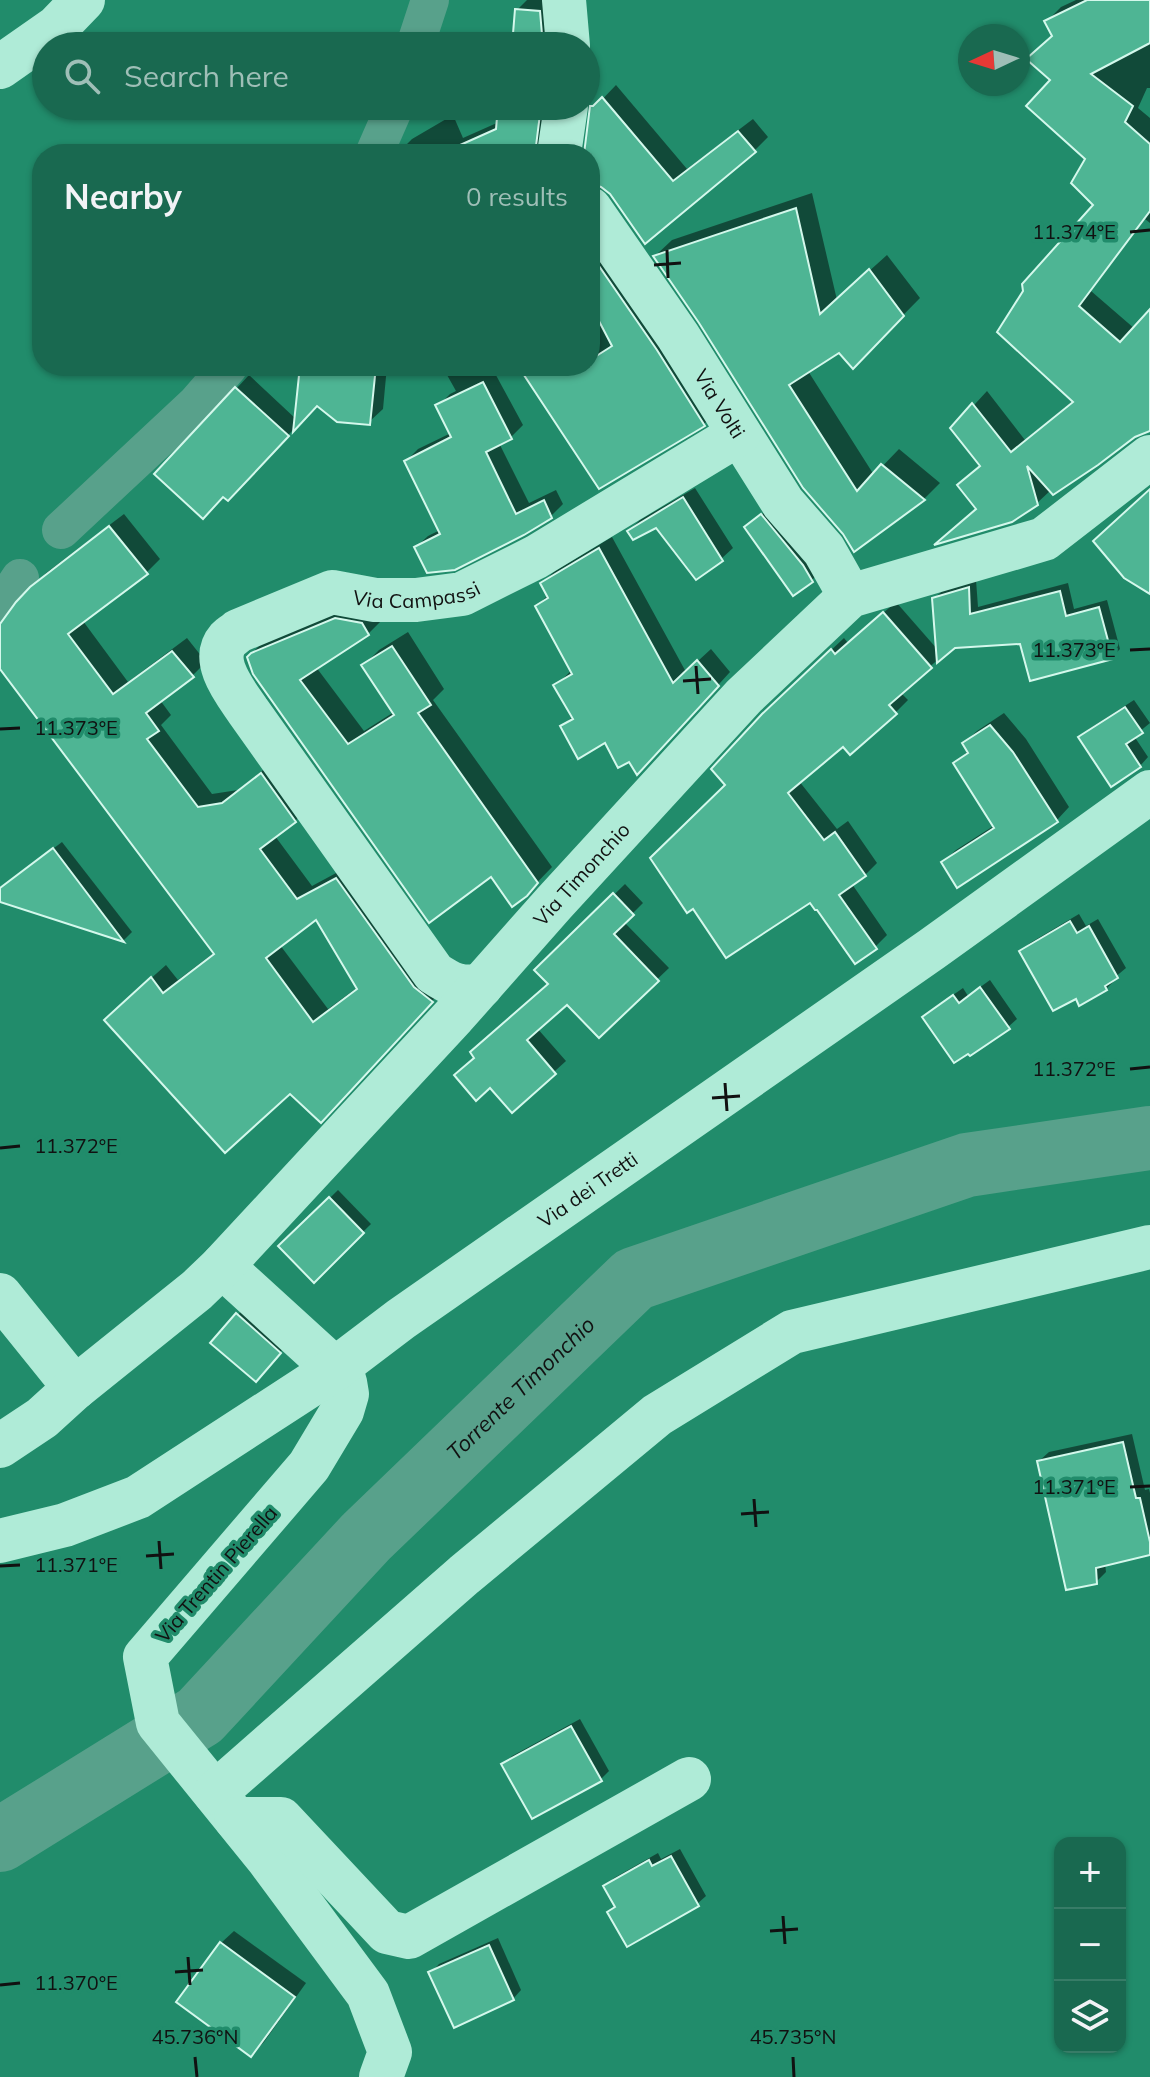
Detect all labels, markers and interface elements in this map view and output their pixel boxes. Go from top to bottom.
north arrow [958,24,1030,96]
search box [32,32,600,120]
icon: search [60,54,104,98]
text: Search here [124,57,289,95]
text: Nearby [64,175,182,218]
text: 0 results [466,180,568,213]
text: 11.374°E [1032,219,1116,244]
street label: Via Volti [689,364,751,442]
street label: Via Campassi [351,575,484,613]
text: 11.373°E [1032,637,1116,662]
text: 11.373°E [34,715,118,740]
street label: Via Timonchio [527,817,635,931]
text: 11.372°E [1032,1056,1116,1081]
text: 11.372°E [34,1133,118,1158]
street label: Via dei Tretti [533,1146,642,1233]
water label: Torrente Timonchio [441,1310,601,1466]
text: 11.371°E [1032,1474,1116,1499]
street label: Via Trentin Pierella [150,1500,282,1648]
text: 11.371°E [34,1552,118,1577]
map controls [1054,1837,1126,2053]
button: + [1054,1837,1126,1909]
button: − [1054,1909,1126,1981]
text: 11.370°E [34,1970,118,1995]
button: layers [1054,1981,1126,2053]
text: 45.736°N [152,2024,238,2049]
text: 45.735°N [750,2024,836,2049]

